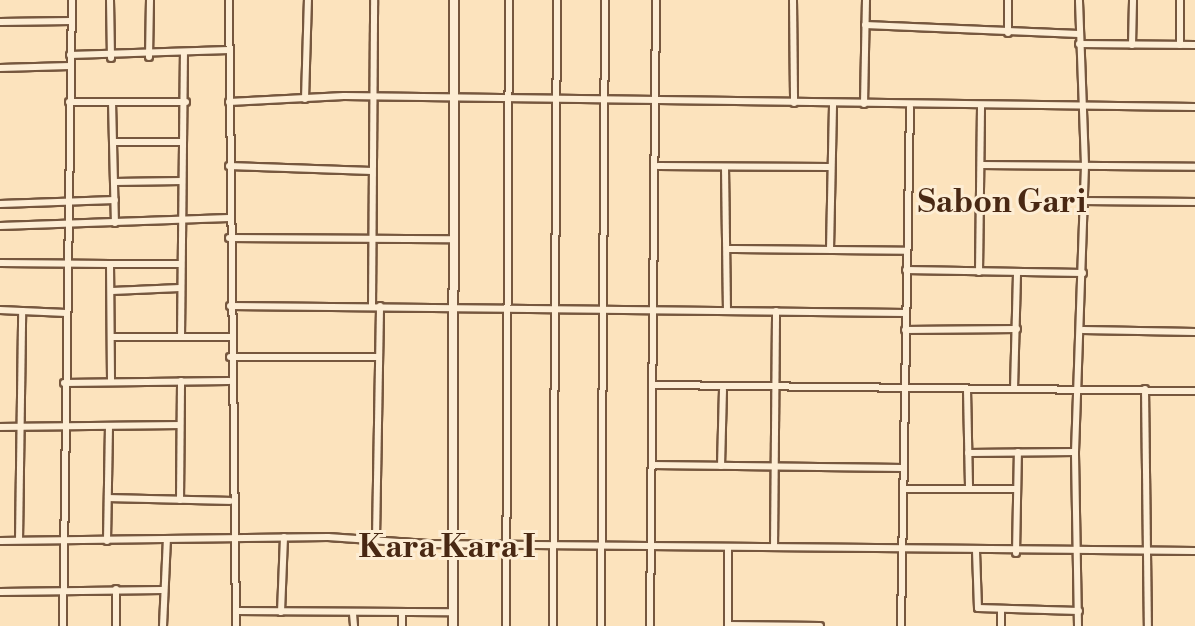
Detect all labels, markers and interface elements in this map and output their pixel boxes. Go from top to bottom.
district label: Sabon Gari [918,183,1086,221]
district label: Kara Kara I [359,528,535,566]

